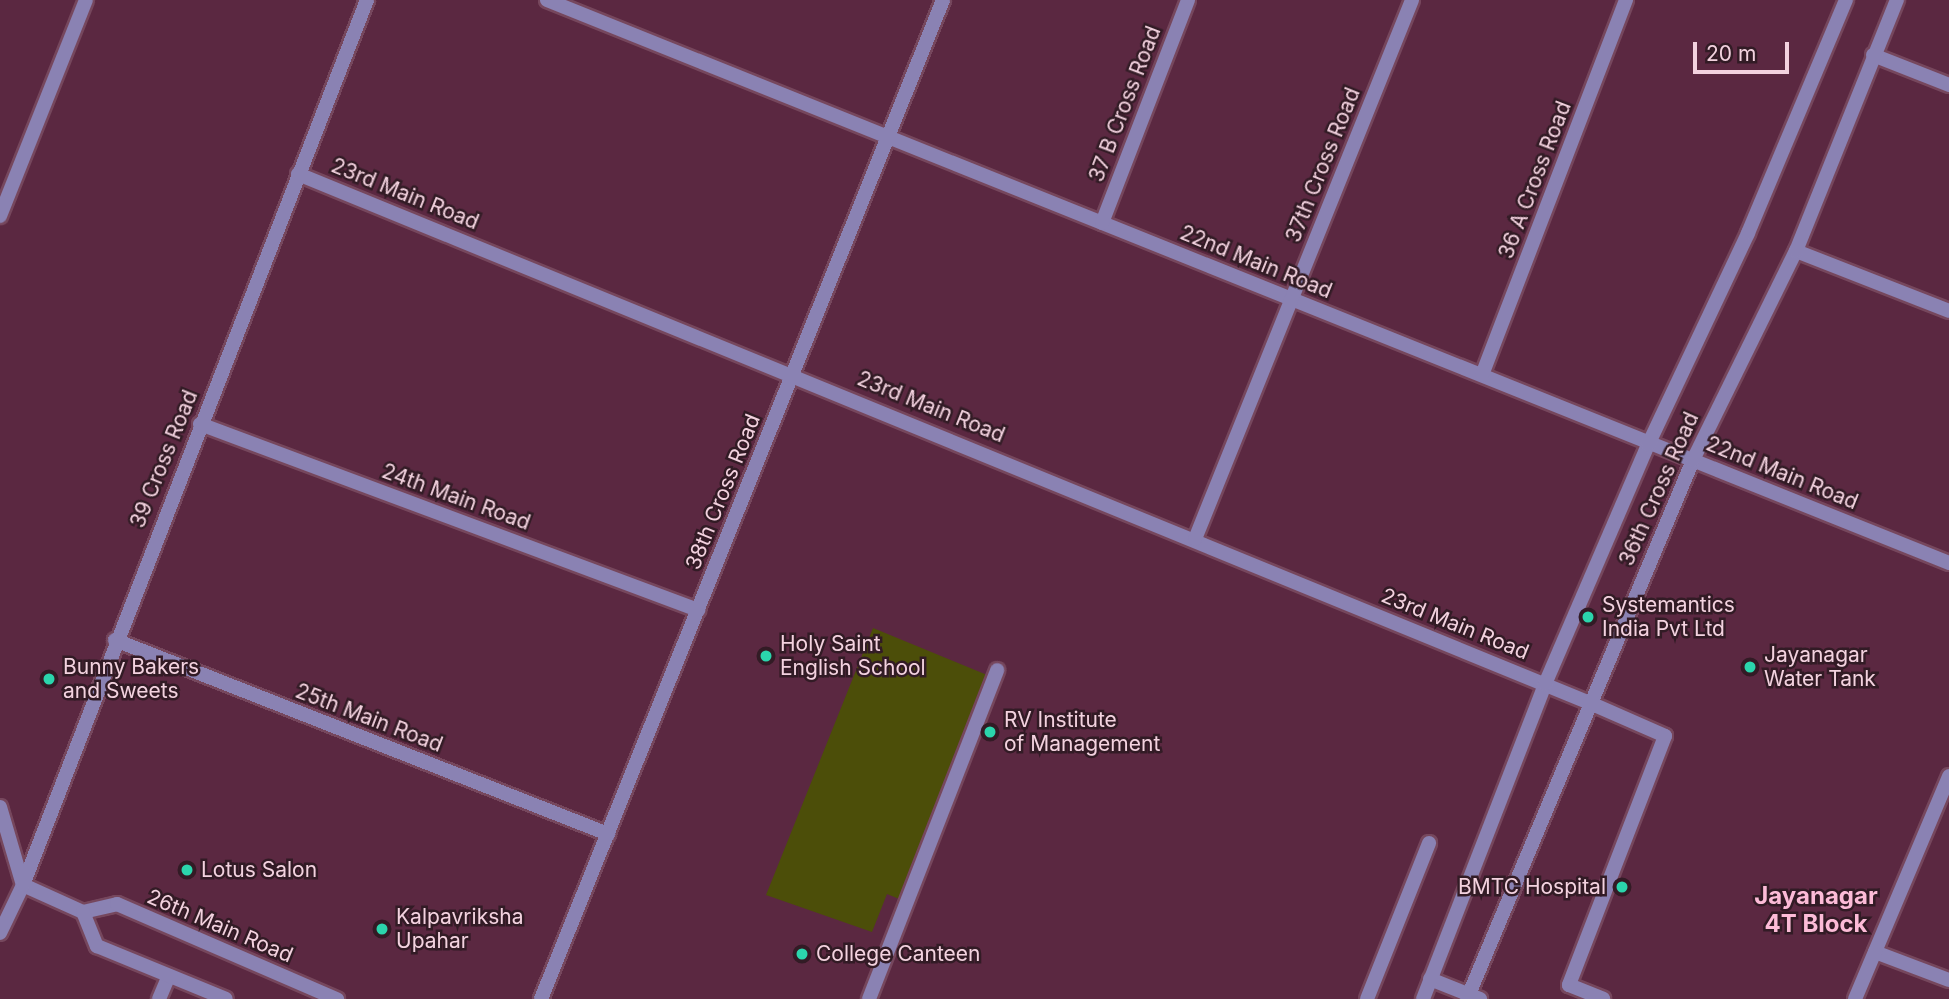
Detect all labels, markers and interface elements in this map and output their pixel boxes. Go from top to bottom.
street label: 37 B Cross Road [1084,23,1166,185]
scale bar [1697,28,1793,72]
text: 20 m [1706,41,1756,66]
street label: 37th Cross Road [1281,84,1365,246]
street label: 36 A Cross Road [1493,98,1577,262]
street label: 23rd Main Road [328,153,482,235]
street label: 22nd Main Road [1176,220,1336,304]
street label: 23rd Main Road [854,366,1008,448]
street label: 39 Cross Road [125,387,203,531]
street label: 36th Cross Road [1614,408,1704,570]
street label: 38th Cross Road [680,411,766,573]
street label: 22nd Main Road [1702,431,1862,515]
street label: 24th Main Road [378,458,534,536]
street label: 23rd Main Road [1378,583,1532,665]
place label: Systemantics India Pvt Ltd [1602,592,1735,642]
marker: Systemantics India Pvt Ltd [1580,609,1596,625]
place label: Holy Saint English School [780,631,926,681]
place label: Jayanagar Water Tank [1764,642,1876,692]
marker: Holy Saint English School [758,648,774,664]
place label: Bunny Bakers and Sweets [63,654,199,704]
marker: Jayanagar Water Tank [1742,659,1758,675]
marker: Bunny Bakers and Sweets [41,671,57,687]
street label: 25th Main Road [292,678,446,758]
place label: RV Institute of Management [1004,707,1160,757]
marker: RV Institute of Management [982,724,998,740]
place label: Lotus Salon [201,857,317,883]
marker: Lotus Salon [179,862,195,878]
place label: BMTC Hospital [1458,874,1606,900]
marker: BMTC Hospital [1612,877,1632,897]
district label: Jayanagar 4T Block [1754,882,1878,938]
street label: 26th Main Road [143,884,297,968]
place label: Kalpavriksha Upahar [396,904,523,954]
marker: Kalpavriksha Upahar [374,921,390,937]
place label: College Canteen [816,941,980,967]
marker: College Canteen [794,946,810,962]

